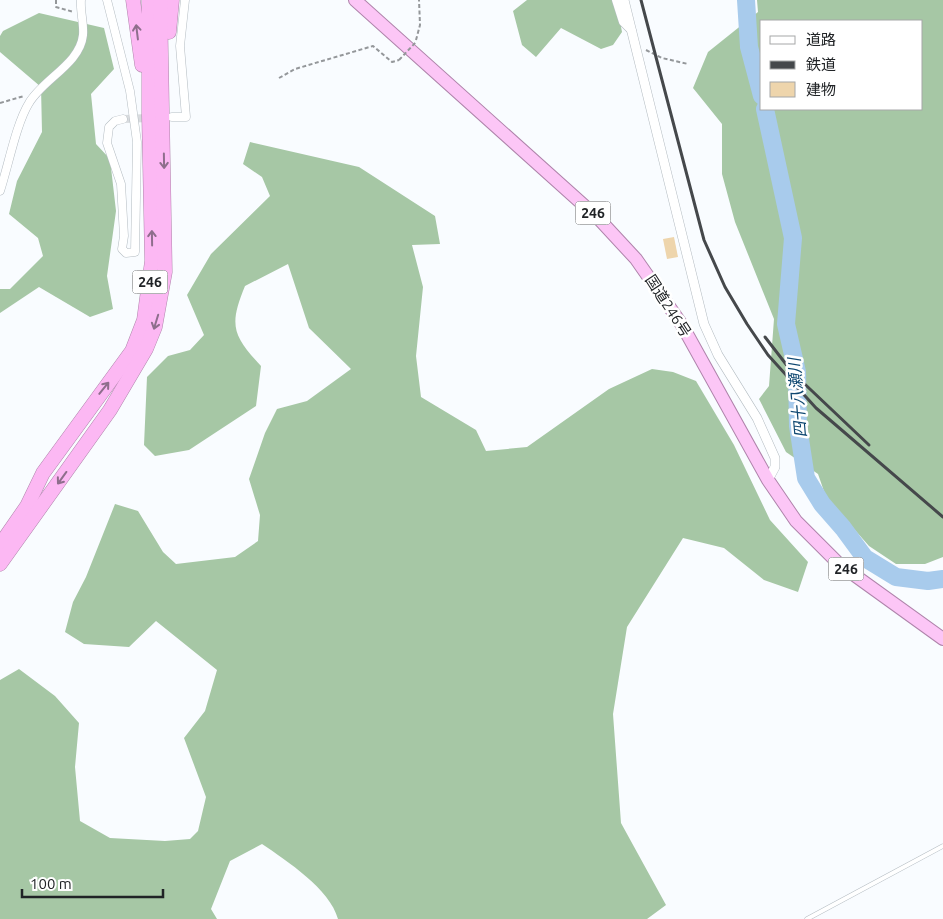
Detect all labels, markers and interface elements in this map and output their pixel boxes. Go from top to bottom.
legend [760,20,923,110]
one-way arrow [132,25,142,41]
text: 道路 [806,31,836,48]
text: 鉄道 [806,56,836,73]
text: 建物 [806,81,836,98]
one-way arrow [159,152,169,168]
road number: 246 [576,202,610,224]
one-way arrow [147,231,157,247]
road number: 246 [132,270,168,294]
street label: 国道246号 [642,272,695,340]
one-way arrow [151,314,161,330]
water label: 四十八瀬川 [784,355,809,439]
one-way arrow [98,382,109,395]
one-way arrow [57,471,67,485]
road number: 246 [828,558,864,580]
scale bar [22,866,164,898]
text: 100 m [30,875,72,892]

